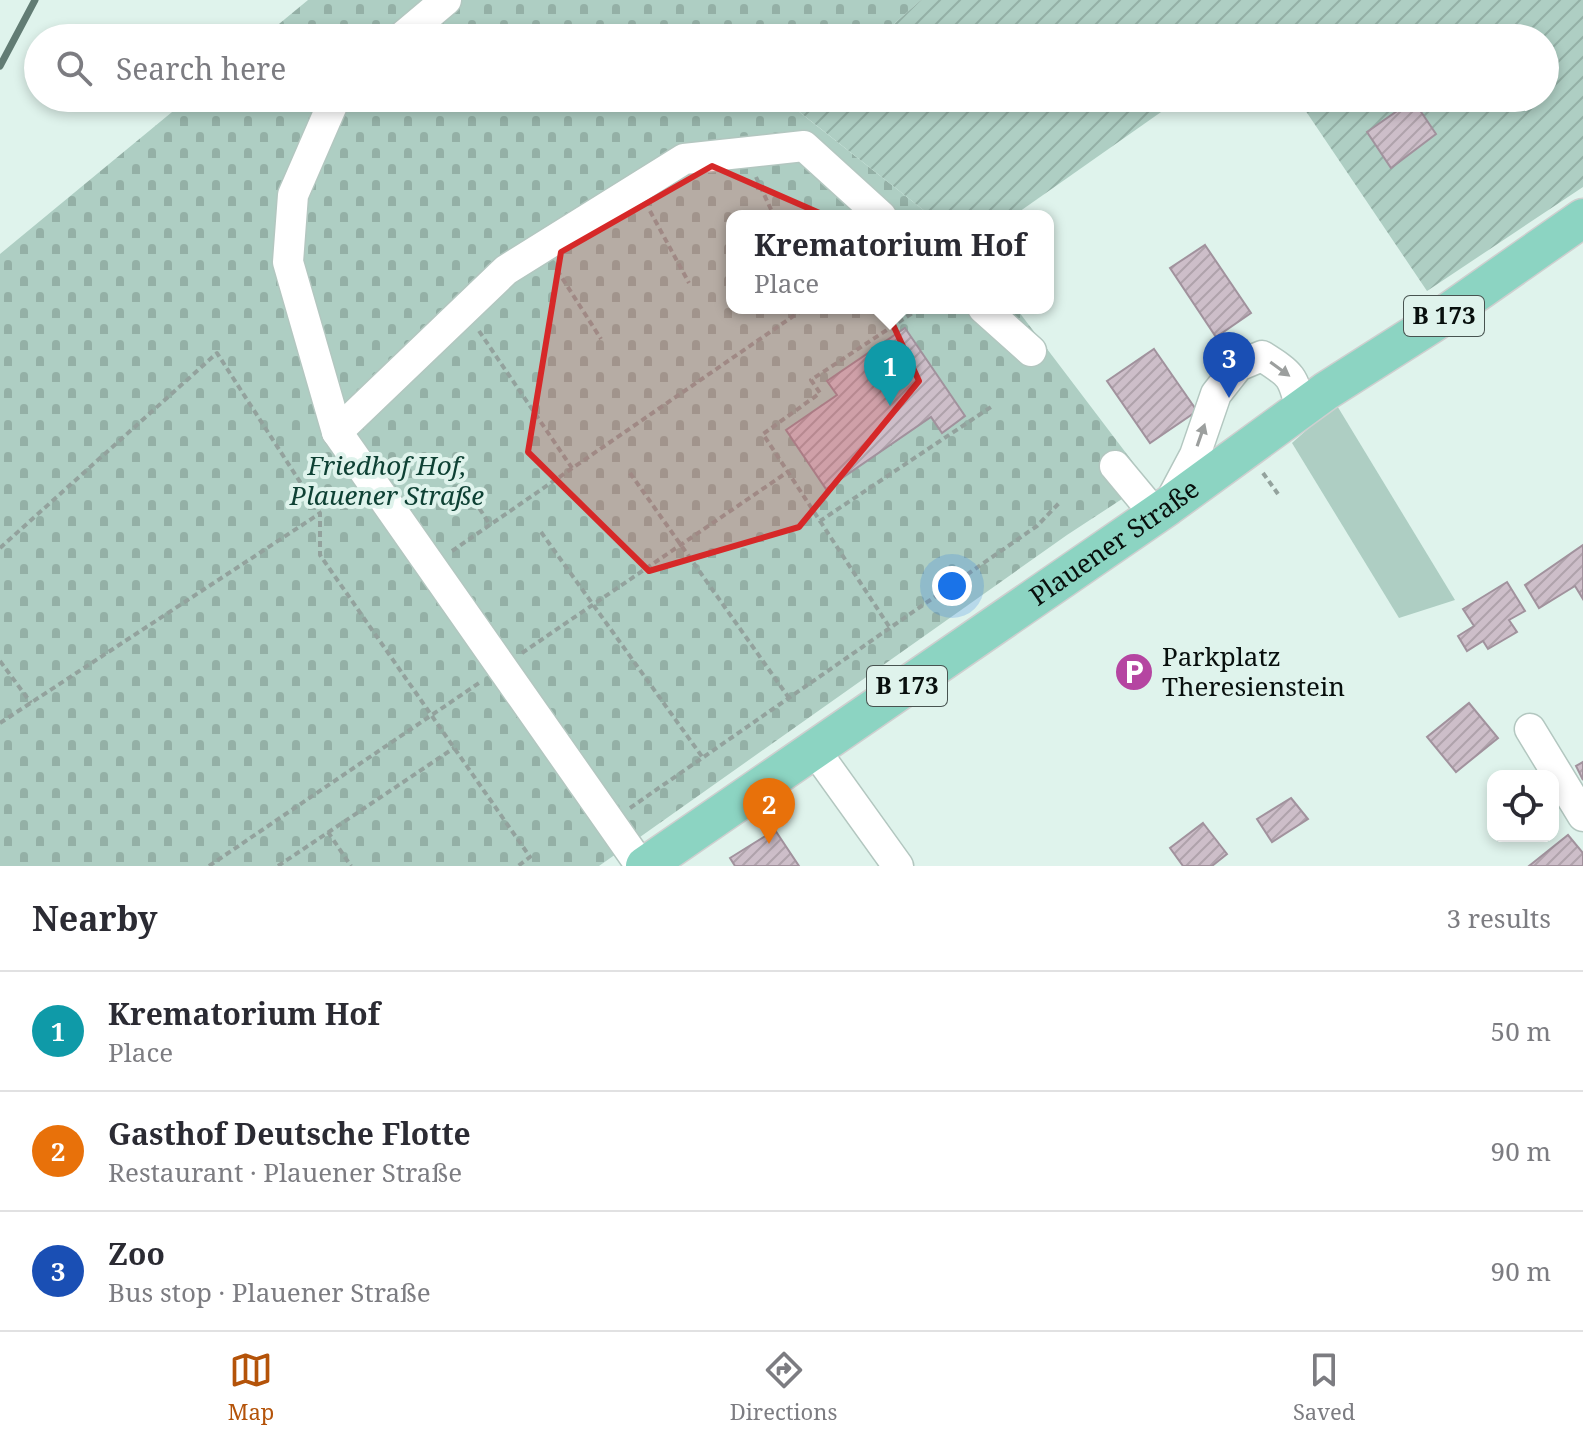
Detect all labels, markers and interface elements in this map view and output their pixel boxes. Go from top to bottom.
search box [24,24,1559,112]
icon: search [52,46,96,90]
text: Search here [116,48,286,89]
popup [726,210,1054,314]
text: Krematorium Hof [754,224,1026,265]
text: Place [754,265,819,301]
road number: B 173 [1404,296,1484,336]
pin: 3 [1203,332,1255,398]
pin: 1 [864,340,916,406]
one-way arrow [1270,361,1291,376]
one-way arrow [1196,423,1208,447]
park label: Friedhof Hof, Plauener Straße [289,447,484,513]
street label: Plauener Straße [1022,470,1206,613]
your location [932,566,972,606]
place label: Parkplatz Theresienstein [1162,638,1345,704]
parking icon: Parkplatz Theresienstein [1113,651,1155,693]
road number: B 173 [867,666,947,706]
map controls [1487,770,1559,842]
button: locate [1487,770,1559,842]
pin: 2 [743,778,795,844]
text: Nearby [32,895,158,941]
text: 3 results [1446,900,1551,936]
text: Krematorium Hof [108,993,380,1034]
text: 1 [51,1013,65,1049]
text: 50 m [1491,1013,1551,1049]
text: Place [108,1034,173,1070]
text: Gasthof Deutsche Flotte [108,1113,471,1154]
text: 2 [51,1133,65,1169]
text: 90 m [1491,1133,1551,1169]
text: Restaurant · Plauener Straße [108,1154,462,1190]
text: Zoo [108,1233,165,1274]
text: 3 [51,1253,65,1289]
text: 90 m [1491,1253,1551,1289]
text: Bus stop · Plauener Straße [108,1274,431,1310]
tab: Map [228,1348,274,1426]
tab: Directions [730,1348,837,1426]
tab: Saved [1293,1348,1355,1426]

